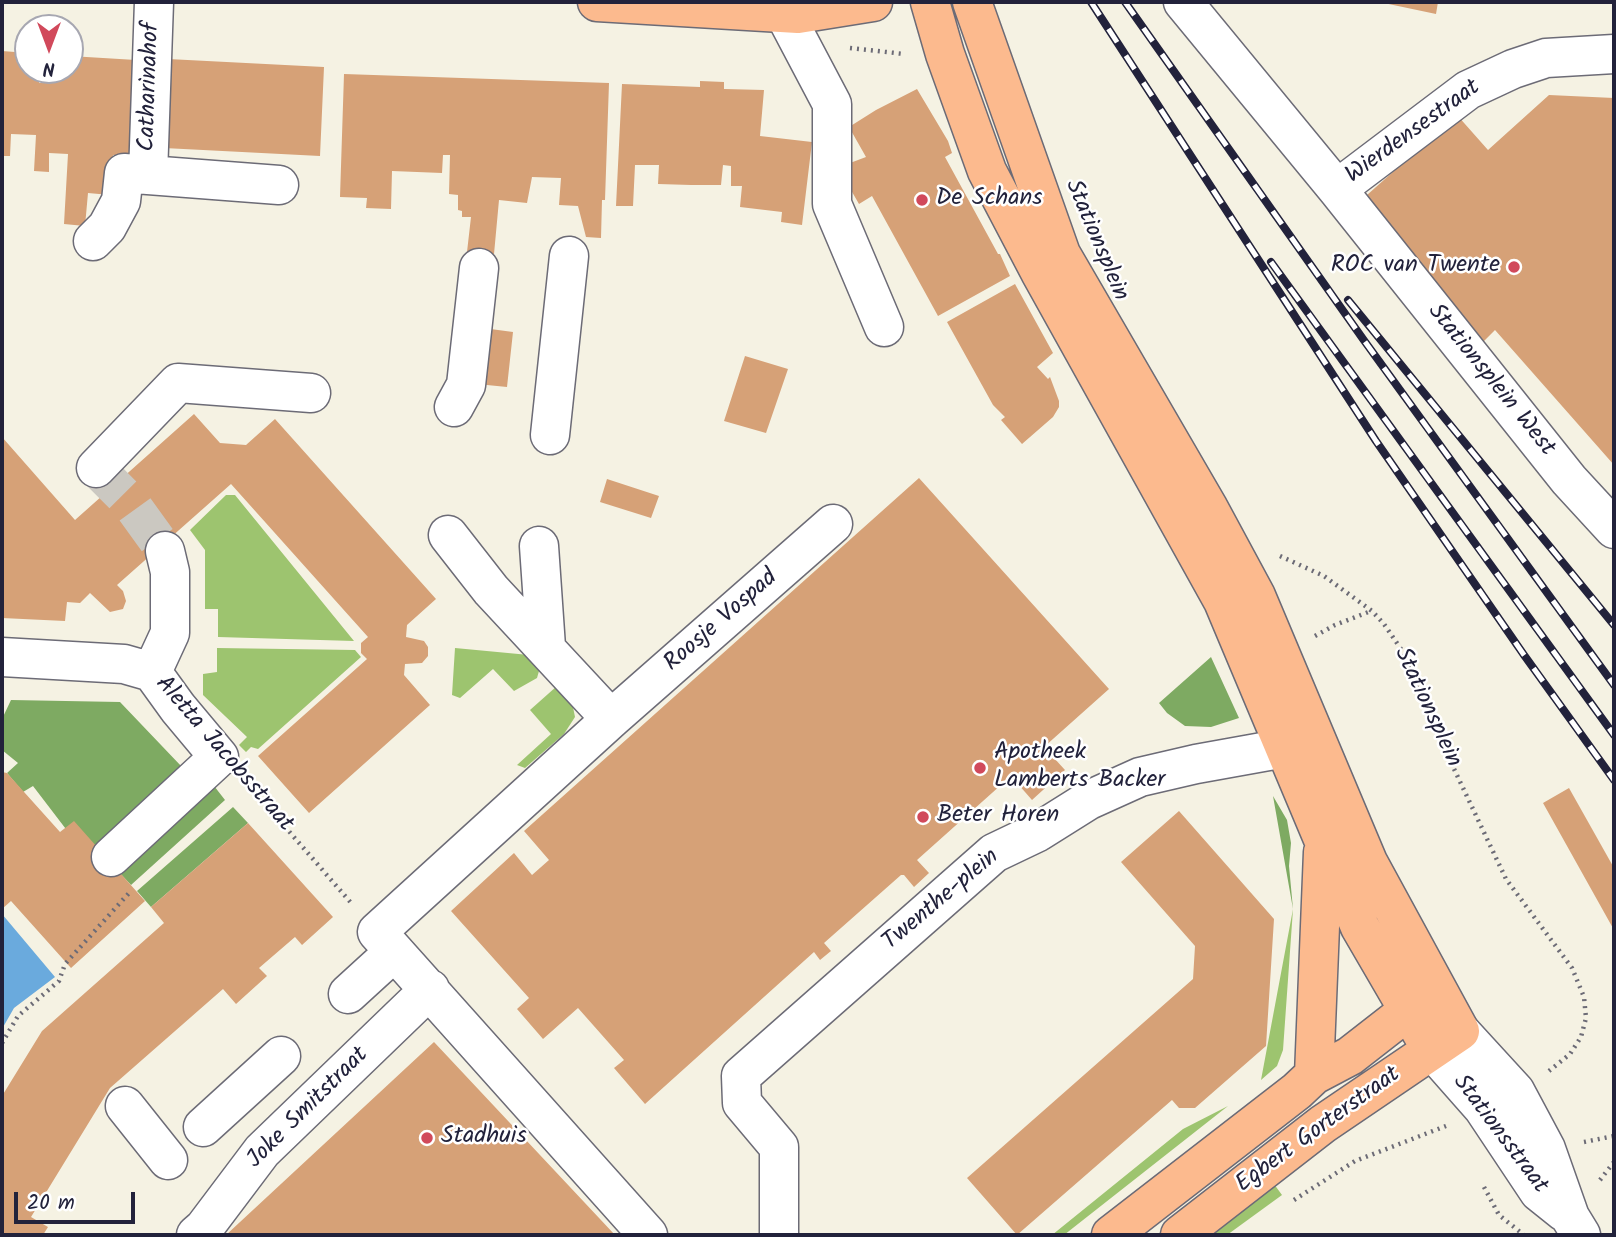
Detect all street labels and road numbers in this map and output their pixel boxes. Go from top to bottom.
street label: Catharinahof [134,22,168,152]
street label: Wierdensestraat [1341,75,1487,191]
street label: Stationsplein [1057,176,1133,306]
street label: Stationsplein West [1420,299,1560,463]
street label: Roosje Vospad [659,565,785,679]
street label: Stationsplein [1386,644,1466,772]
street label: Aletta Jacobsstraat [148,671,298,839]
street label: Twenthe-plein [878,844,1006,958]
street label: Joke Smitstraat [242,1042,376,1176]
street label: Egbert Gorterstraat [1231,1062,1407,1200]
street label: Stationsstraat [1445,1070,1553,1200]

